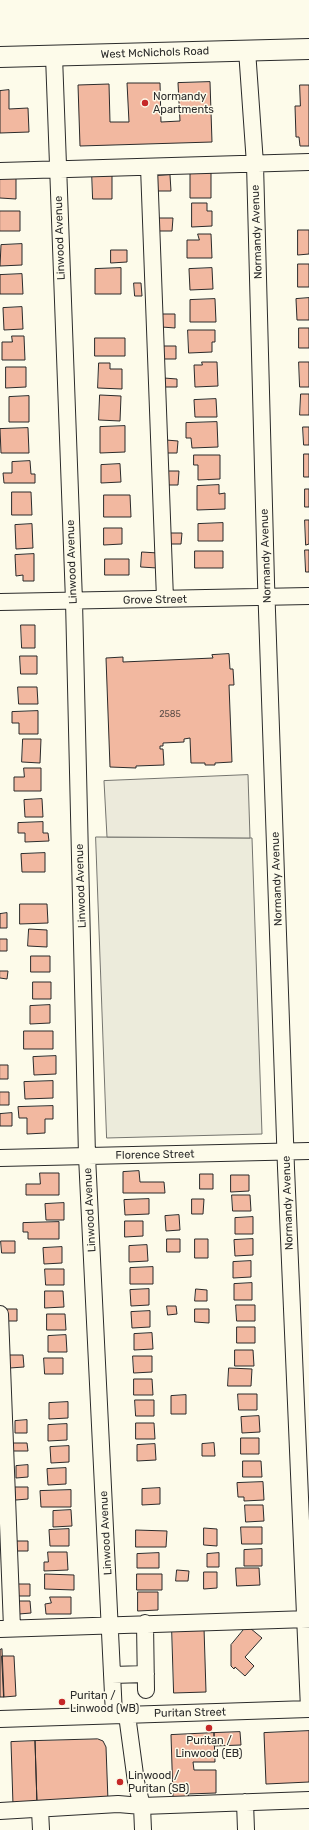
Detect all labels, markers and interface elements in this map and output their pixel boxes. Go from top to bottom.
street label: West McNichols Road [101,45,209,61]
place label: Normandy Apartments [153,90,214,116]
marker: Normandy Apartments [140,98,150,108]
street label: Normandy Avenue [249,185,265,279]
street label: Linwood Avenue [52,196,68,280]
street label: Normandy Avenue [258,509,274,603]
street label: Linwood Avenue [64,520,80,604]
street label: Grove Street [123,593,187,607]
house number: 2585 [159,709,181,719]
street label: Normandy Avenue [269,832,285,926]
street label: Linwood Avenue [73,844,89,928]
street label: Florence Street [115,1148,195,1162]
street label: Normandy Avenue [280,1156,296,1250]
street label: Linwood Avenue [81,1167,99,1253]
street label: Linwood Avenue [97,1490,115,1576]
place label: Puritan / Linwood (WB) [70,1689,139,1715]
marker: Puritan / Linwood (WB) [57,1697,67,1707]
street label: Puritan Street [154,1706,226,1720]
marker: Puritan / Linwood (EB) [204,1723,214,1733]
place label: Puritan / Linwood (EB) [175,1734,243,1760]
place label: Linwood / Puritan (SB) [128,1769,189,1795]
marker: Linwood / Puritan (SB) [115,1777,125,1787]

